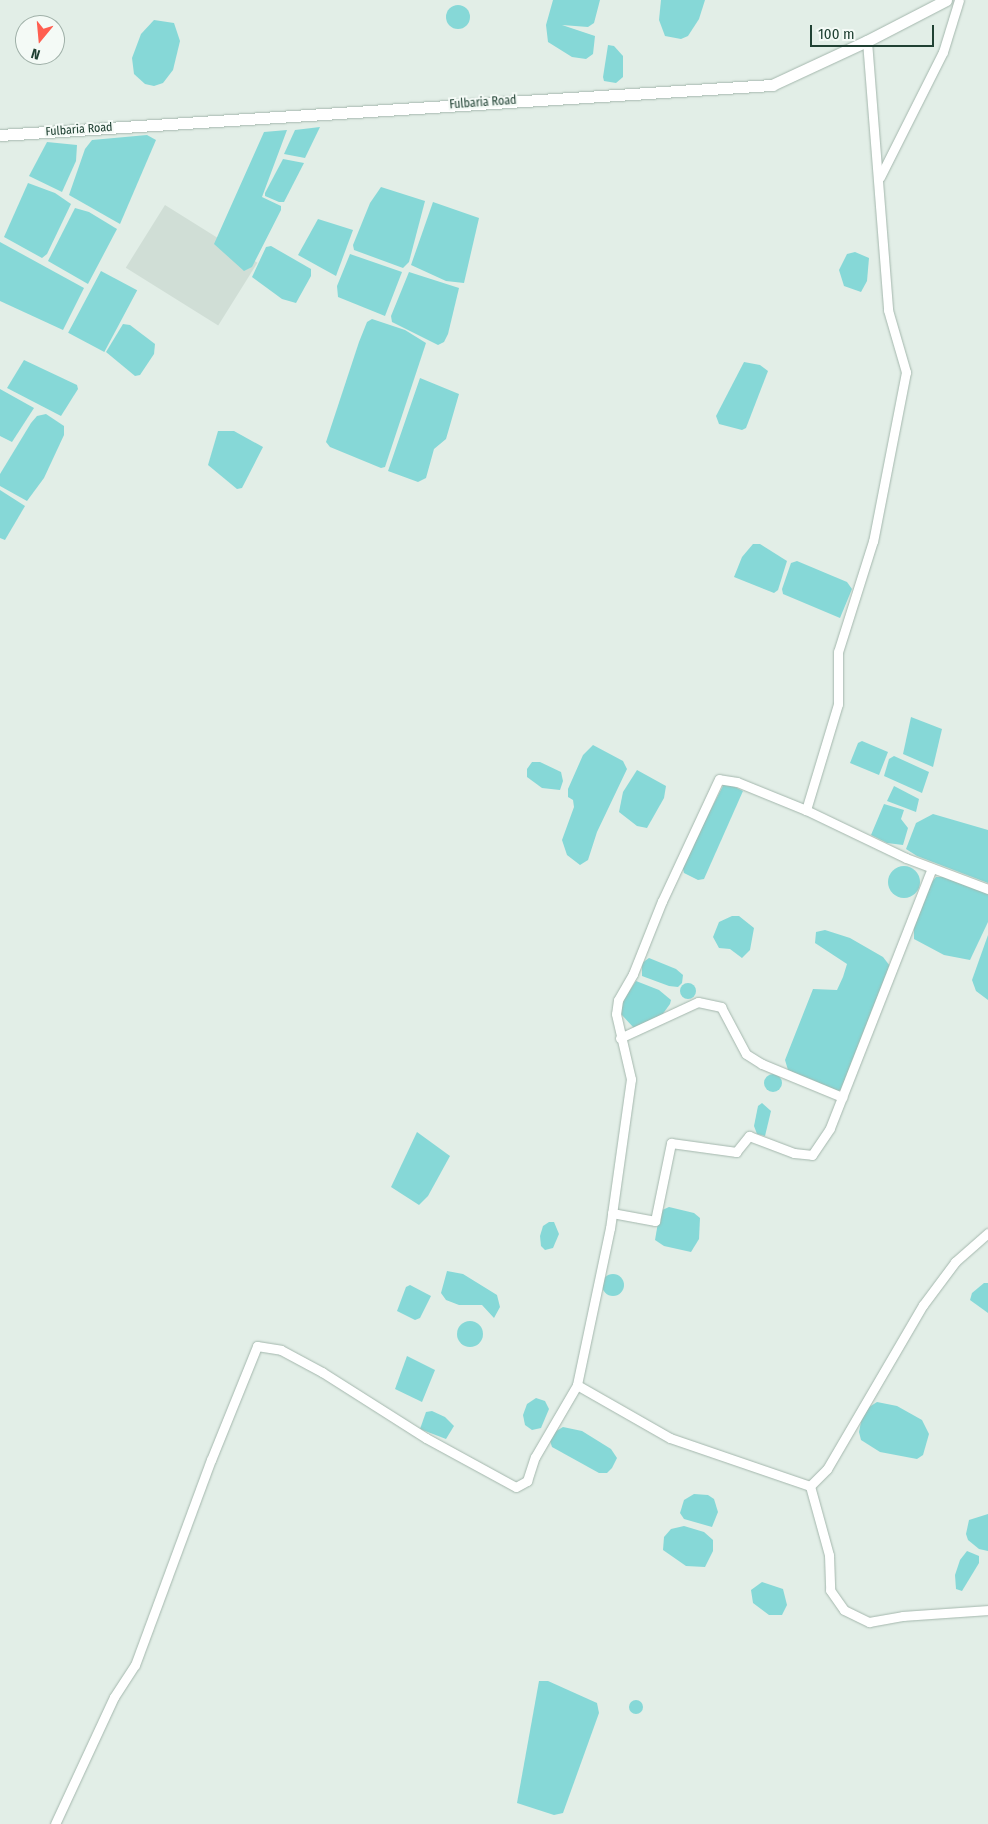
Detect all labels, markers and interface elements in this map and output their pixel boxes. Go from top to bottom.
north arrow [15,15,65,65]
scale bar [813,15,937,47]
text: 100 m [818,25,855,43]
text: N [29,45,42,63]
street label: Fulbaria Road [449,93,517,113]
street label: Fulbaria Road [45,120,113,140]

